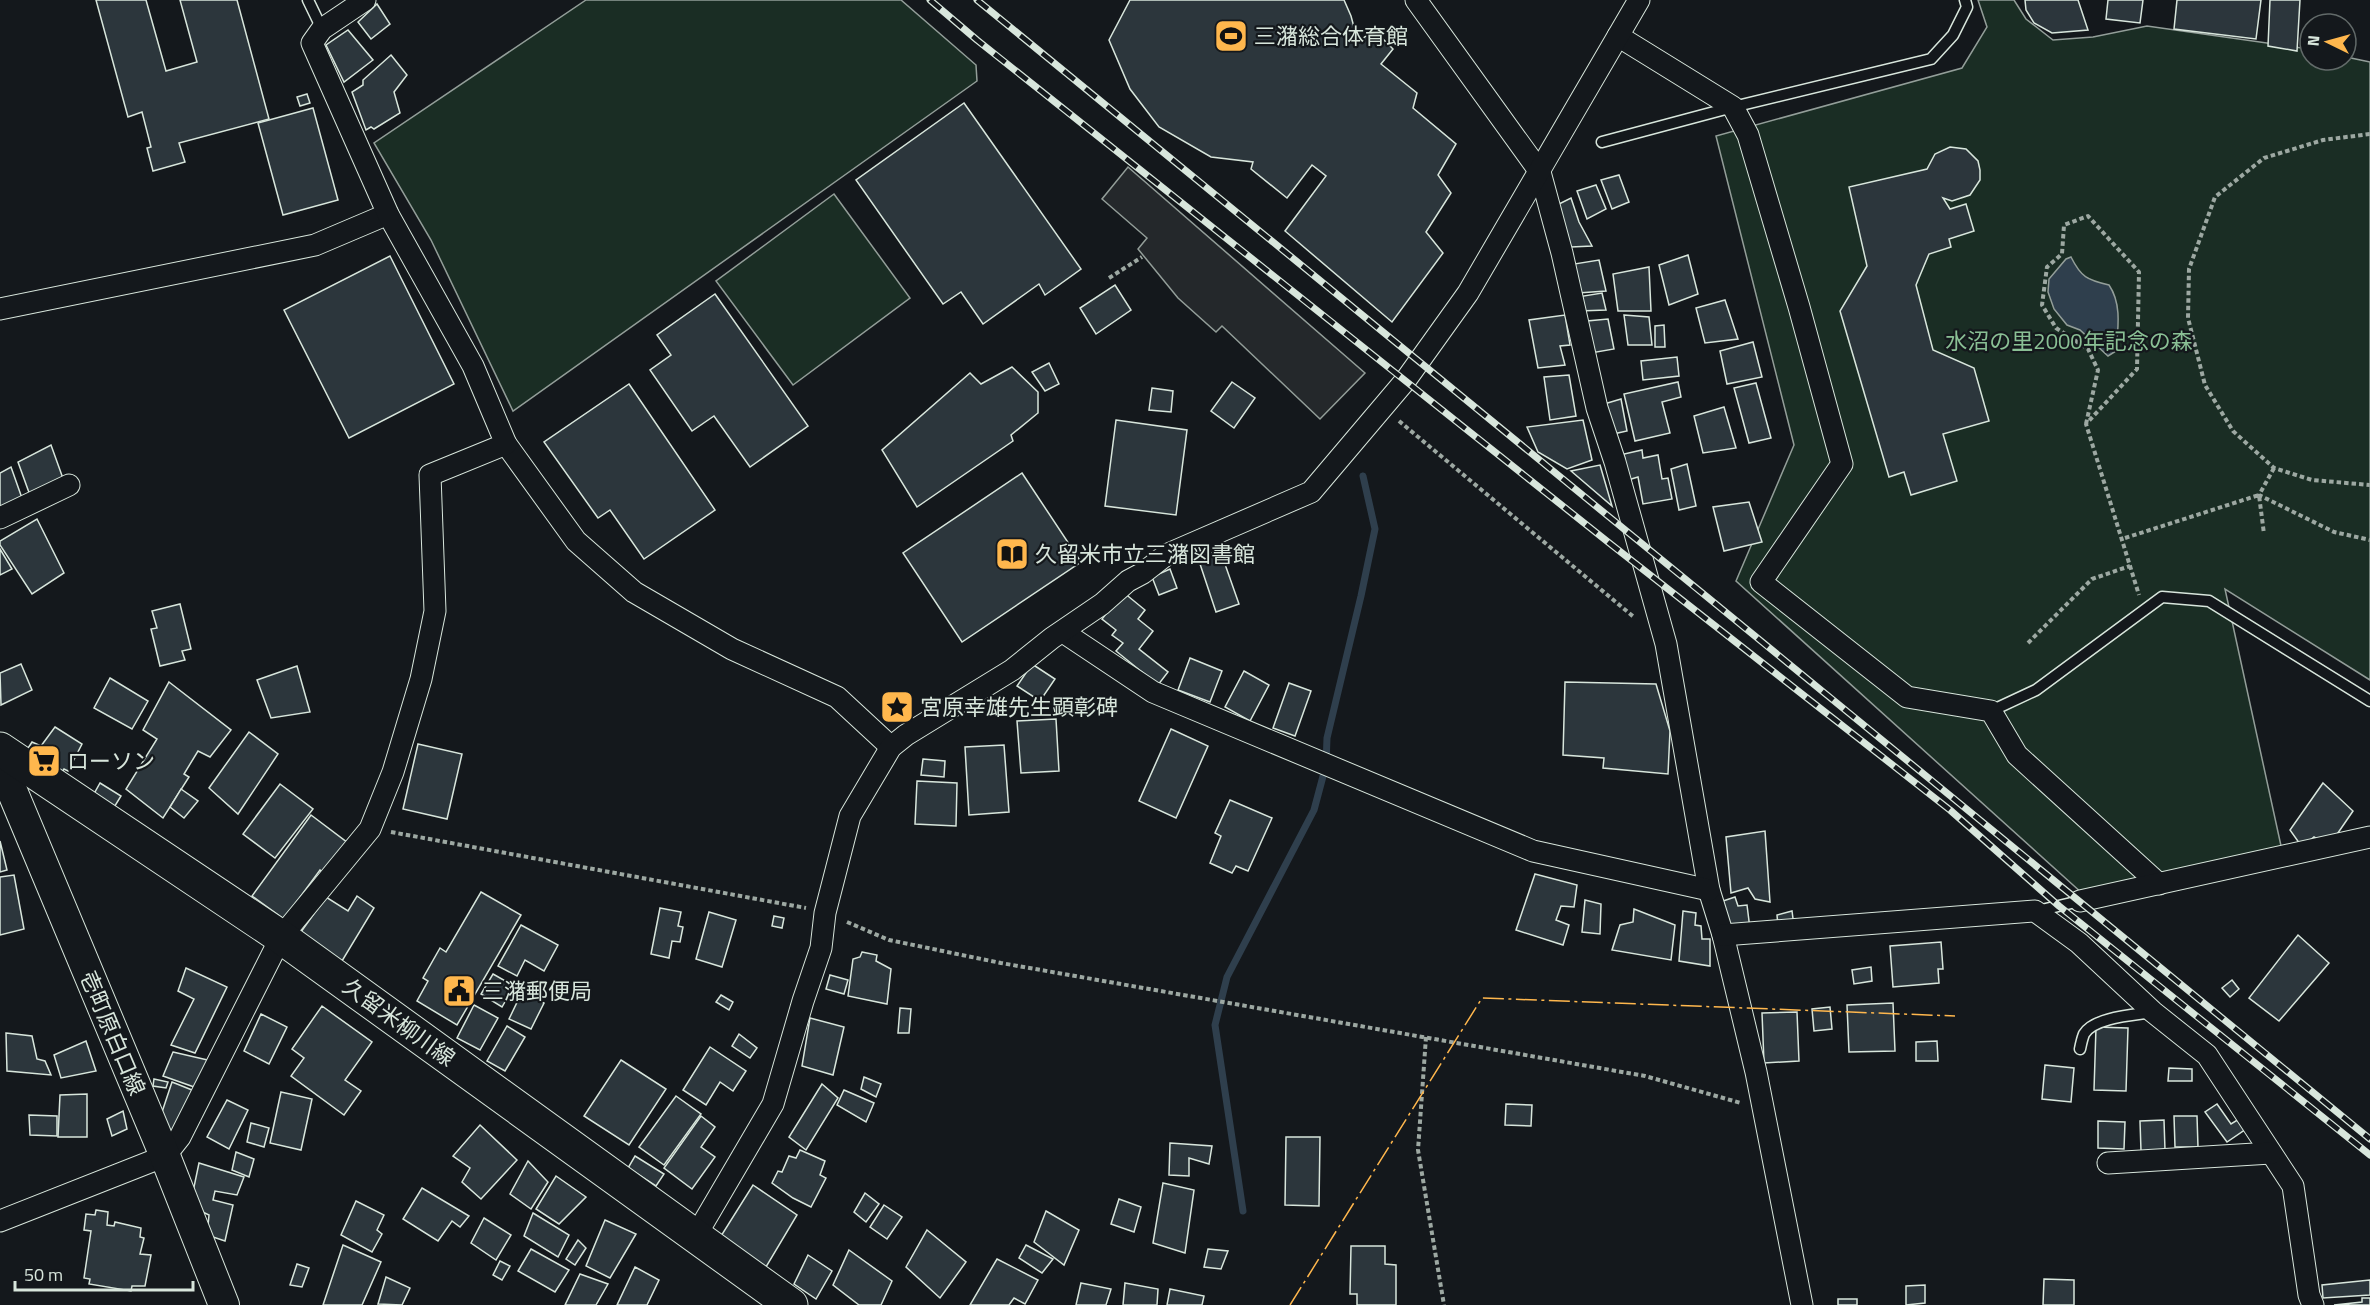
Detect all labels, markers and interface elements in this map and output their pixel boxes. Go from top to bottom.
north arrow [2298,12,2358,72]
sports icon: 三潴総合体育館 [1213,18,1249,54]
place label: 三潴総合体育館 [1254,19,1408,53]
text: N [2301,34,2325,47]
park label: 水沼の里2000年記念の森 [1945,324,2193,358]
library icon: 久留米市立三潴図書館 [994,536,1030,572]
place label: 久留米市立三潴図書館 [1035,537,1255,571]
place icon: 宮原幸雄先生顕彰碑 [879,689,915,725]
place label: 宮原幸雄先生顕彰碑 [920,690,1118,724]
supermarket icon: ローソン [26,743,62,779]
place label: ローソン [67,744,155,778]
street label: 壱町原白口線 [72,966,154,1100]
street label: 久留米柳川線 [336,969,462,1075]
public building icon: 三潴郵便局 [441,973,477,1009]
place label: 三潴郵便局 [482,974,592,1008]
scale bar [15,1254,194,1292]
text: 50 m [24,1261,63,1288]

